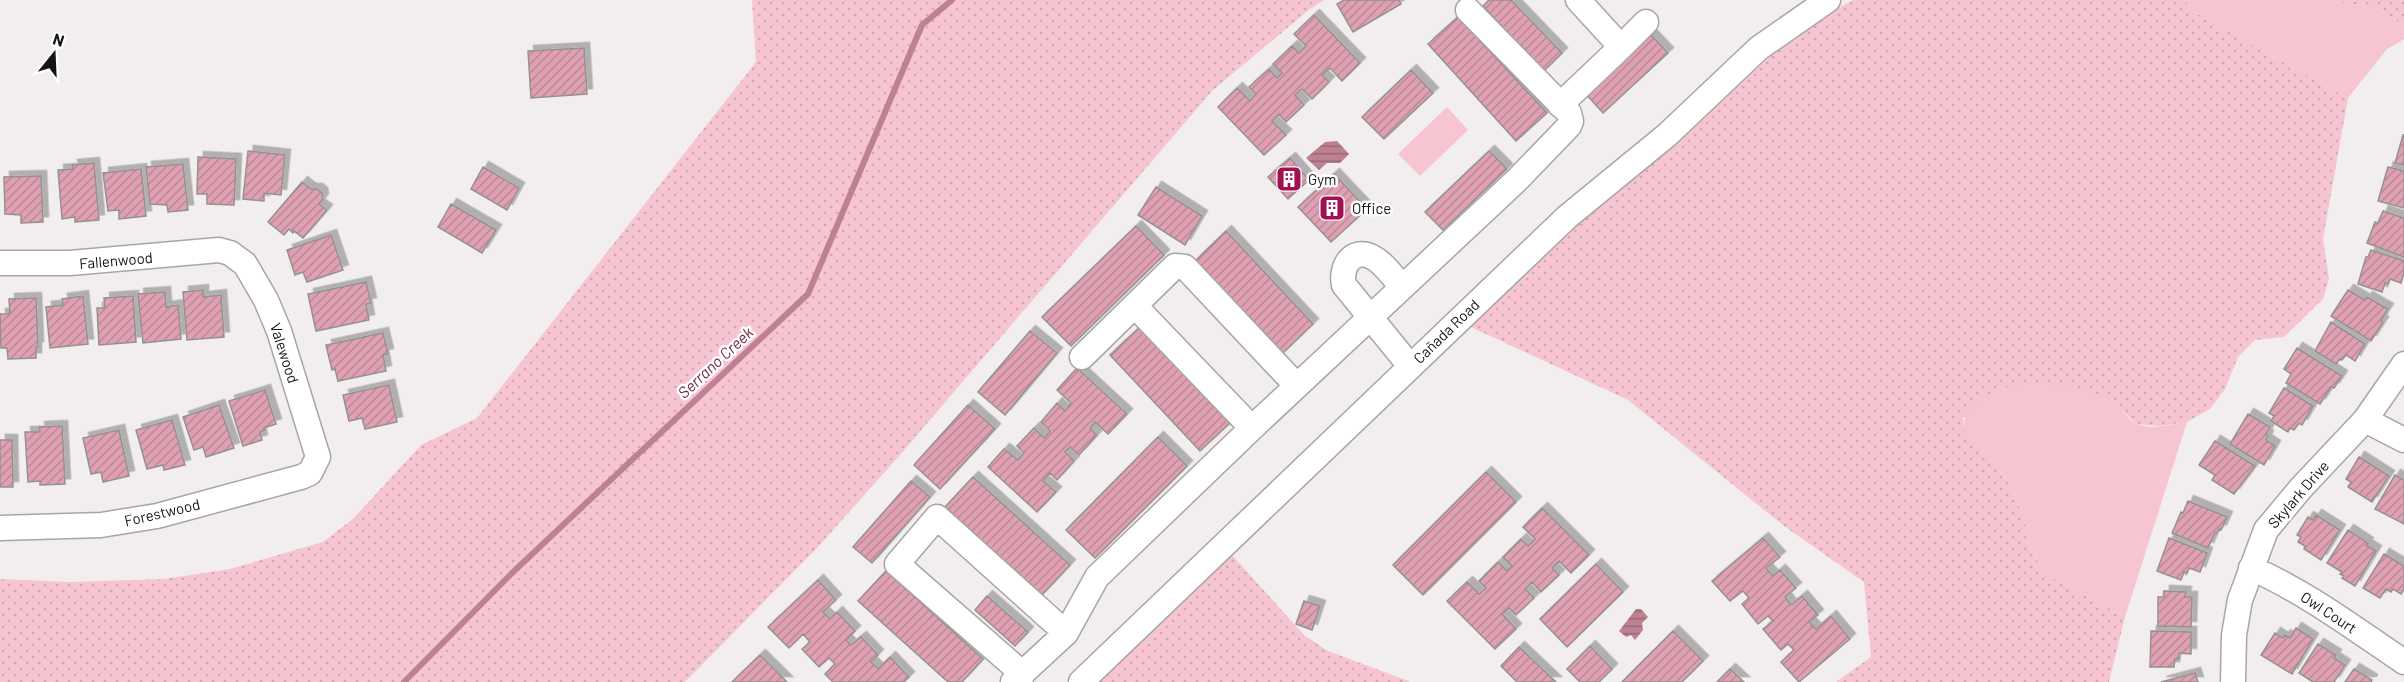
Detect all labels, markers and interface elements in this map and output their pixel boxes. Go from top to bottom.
north arrow [24,24,84,84]
text: N [51,29,67,50]
building icon: Gym [1274,164,1304,194]
place label: Gym [1308,170,1337,188]
building icon: Office [1317,193,1347,223]
place label: Office [1352,199,1391,217]
street label: Fallenwood [79,248,153,272]
street label: Cañada Road [1409,295,1483,367]
street label: Valewood [267,321,303,385]
water label: Serrano Creek [673,322,757,402]
street label: Skylark Drive [2264,457,2332,531]
street label: Forestwood [122,495,202,529]
street label: Owl Court [2298,587,2360,637]

